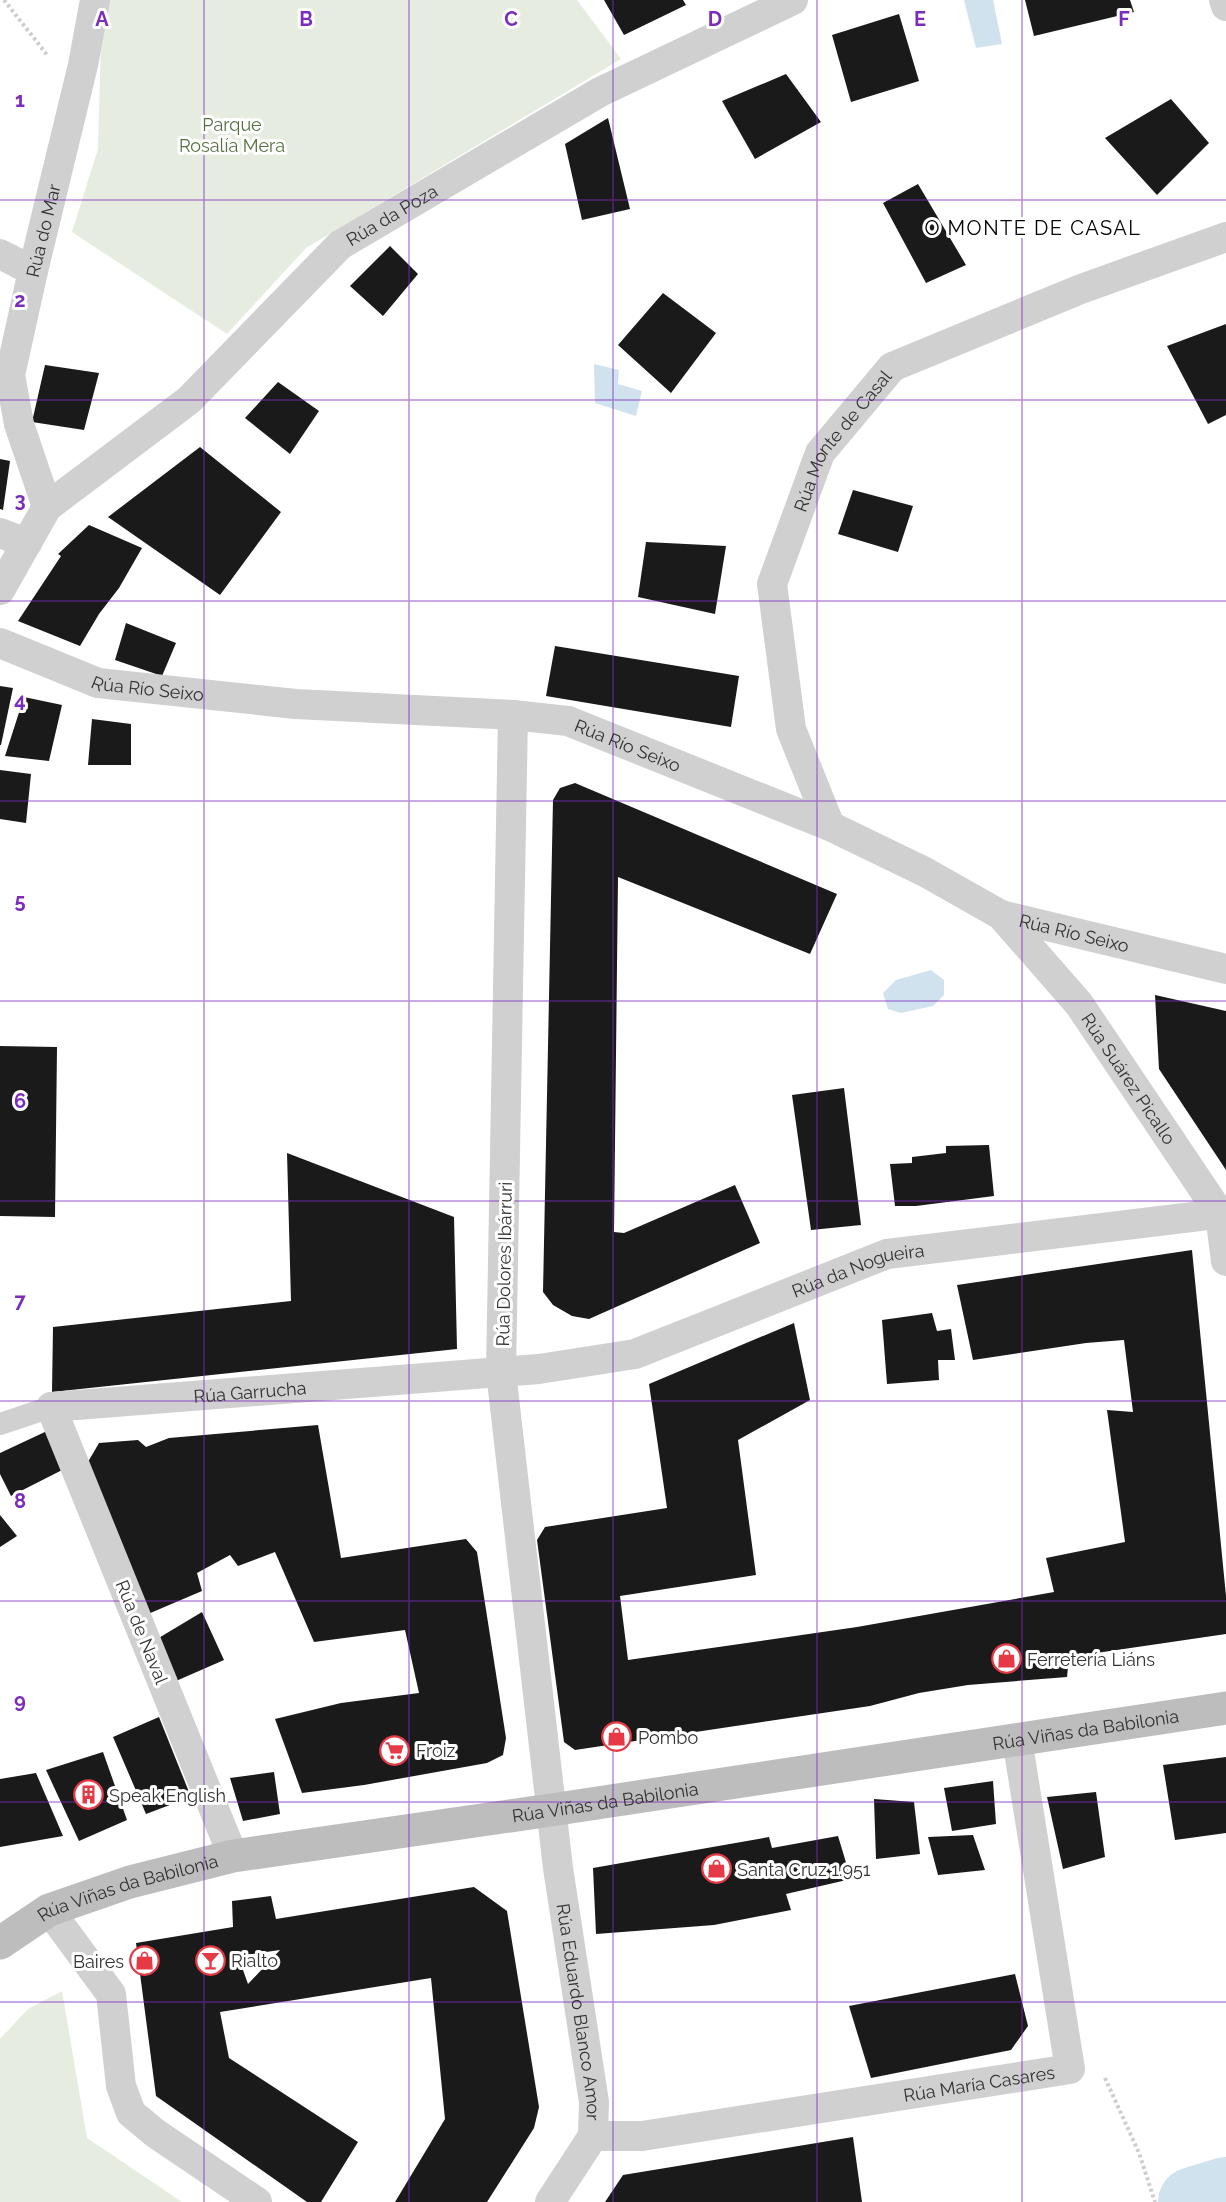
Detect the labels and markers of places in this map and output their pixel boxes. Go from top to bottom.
shop icon: Ferretería Liáns [990,1643,1022,1675]
place label: Ferretería Liáns [1027,1649,1155,1670]
shop icon: Pombo [601,1721,633,1753]
place label: Pombo [638,1727,698,1748]
supermarket icon: Froiz [379,1734,411,1766]
place label: Froiz [416,1740,456,1761]
building icon: Speak English [72,1779,104,1811]
place label: Speak English [109,1785,226,1806]
shop icon: Santa Cruz 1.951 [700,1853,732,1885]
place label: Santa Cruz 1.951 [737,1859,871,1880]
bar icon: Rialto [194,1944,226,1976]
shop icon: Baires [129,1945,161,1977]
place label: Rialto [231,1950,278,1971]
place label: Baires [73,1951,124,1972]

